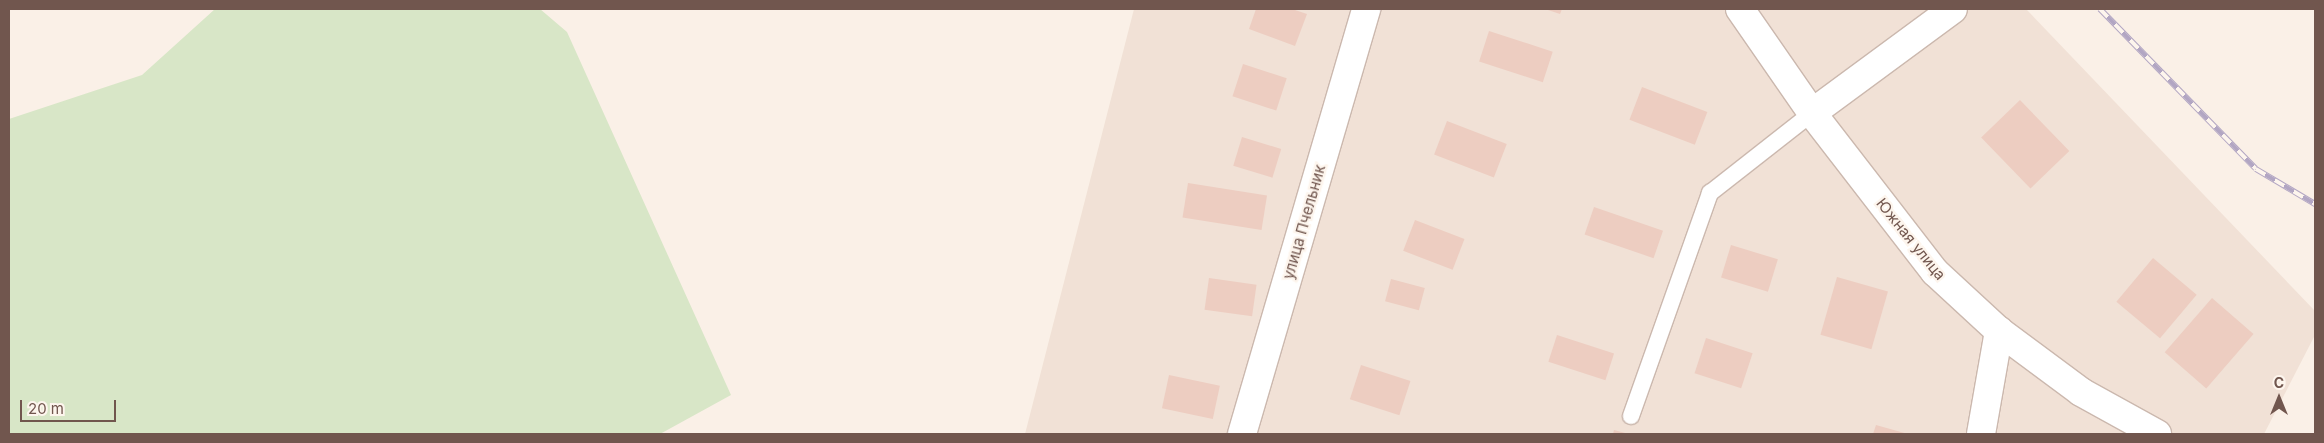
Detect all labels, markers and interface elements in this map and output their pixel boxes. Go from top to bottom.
street label: улица Пчельник [1279,163,1329,281]
street label: Южная улица [1873,195,1949,283]
north arrow [2254,373,2304,423]
text: С [2274,374,2284,391]
scale bar [22,390,119,422]
text: 20 m [28,399,64,418]

